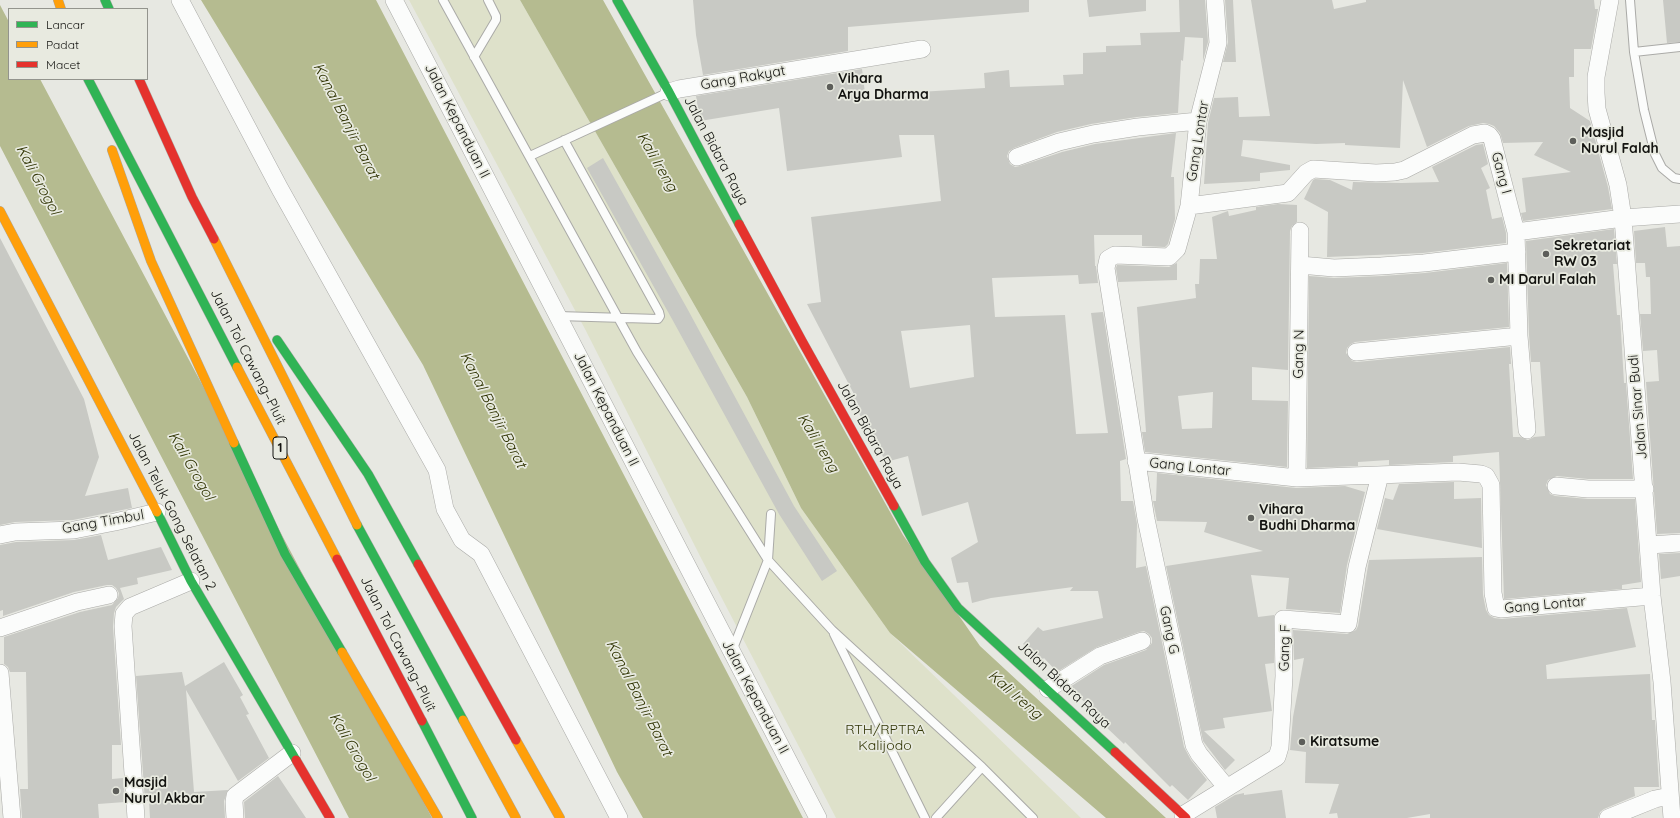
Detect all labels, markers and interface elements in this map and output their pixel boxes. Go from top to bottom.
legend [8,8,148,80]
text: Lancar [46,17,85,32]
text: Padat [46,37,79,52]
text: Macet [46,57,80,72]
water label: Kanal Banjir Barat [309,60,383,182]
street label: Jalan Kepanduan II [421,61,493,181]
street label: Gang Rakyat [699,62,787,94]
place label: Vihara Arya Dharma [838,71,929,104]
marker: Vihara Arya Dharma [825,82,835,92]
street label: Jalan Bidara Raya [680,94,752,208]
street label: Gang Lontar [1183,99,1213,183]
place label: Masjid Nurul Falah [1581,125,1659,158]
water label: Kali Ireng [633,129,681,195]
marker: Masjid Nurul Falah [1568,136,1578,146]
water label: Kali Grogol [12,142,64,218]
street label: Gang I [1487,150,1515,196]
place label: Sekretariat RW 03 [1554,238,1631,270]
marker: Sekretariat RW 03 [1541,249,1551,259]
place label: MI Darul Falah [1499,272,1596,288]
marker: MI Darul Falah [1486,275,1496,285]
street label: Jalan Tol Cawang–Pluit [206,286,290,428]
street label: Gang N [1290,329,1308,379]
water label: Kanal Banjir Barat [456,349,530,471]
street label: Jalan Kepanduan II [570,349,642,469]
street label: Jalan Sinar Budi [1625,354,1651,460]
street label: Jalan Bidara Raya [833,378,907,492]
water label: Kali Ireng [793,410,843,476]
water label: Kali Grogol [164,428,218,504]
street label: Jalan Teluk Gong Selatan 2 [124,429,220,593]
road number: 1 [273,437,287,459]
street label: Gang Lontar [1149,454,1231,480]
place label: Vihara Budhi Dharma [1259,502,1355,534]
street label: Gang Timbul [61,507,145,537]
marker: Vihara Budhi Dharma [1246,513,1256,523]
street label: Jalan Tol Cawang–Pluit [356,573,440,715]
street label: Gang Lontar [1504,593,1586,617]
street label: Gang G [1156,604,1182,656]
street label: Gang F [1276,624,1294,672]
water label: Kanal Banjir Barat [602,637,676,759]
street label: Jalan Kepanduan II [718,637,792,757]
street label: Jalan Bidara Raya [1014,638,1114,732]
water label: Kali Ireng [984,667,1046,723]
water label: Kali Grogol [325,709,379,785]
park label: RTH/RPTRA Kalijodo [845,722,925,754]
place label: Kiratsume [1310,734,1379,750]
marker: Kiratsume [1297,737,1307,747]
place label: Masjid Nurul Akbar [124,775,205,808]
marker: Masjid Nurul Akbar [111,786,121,796]

